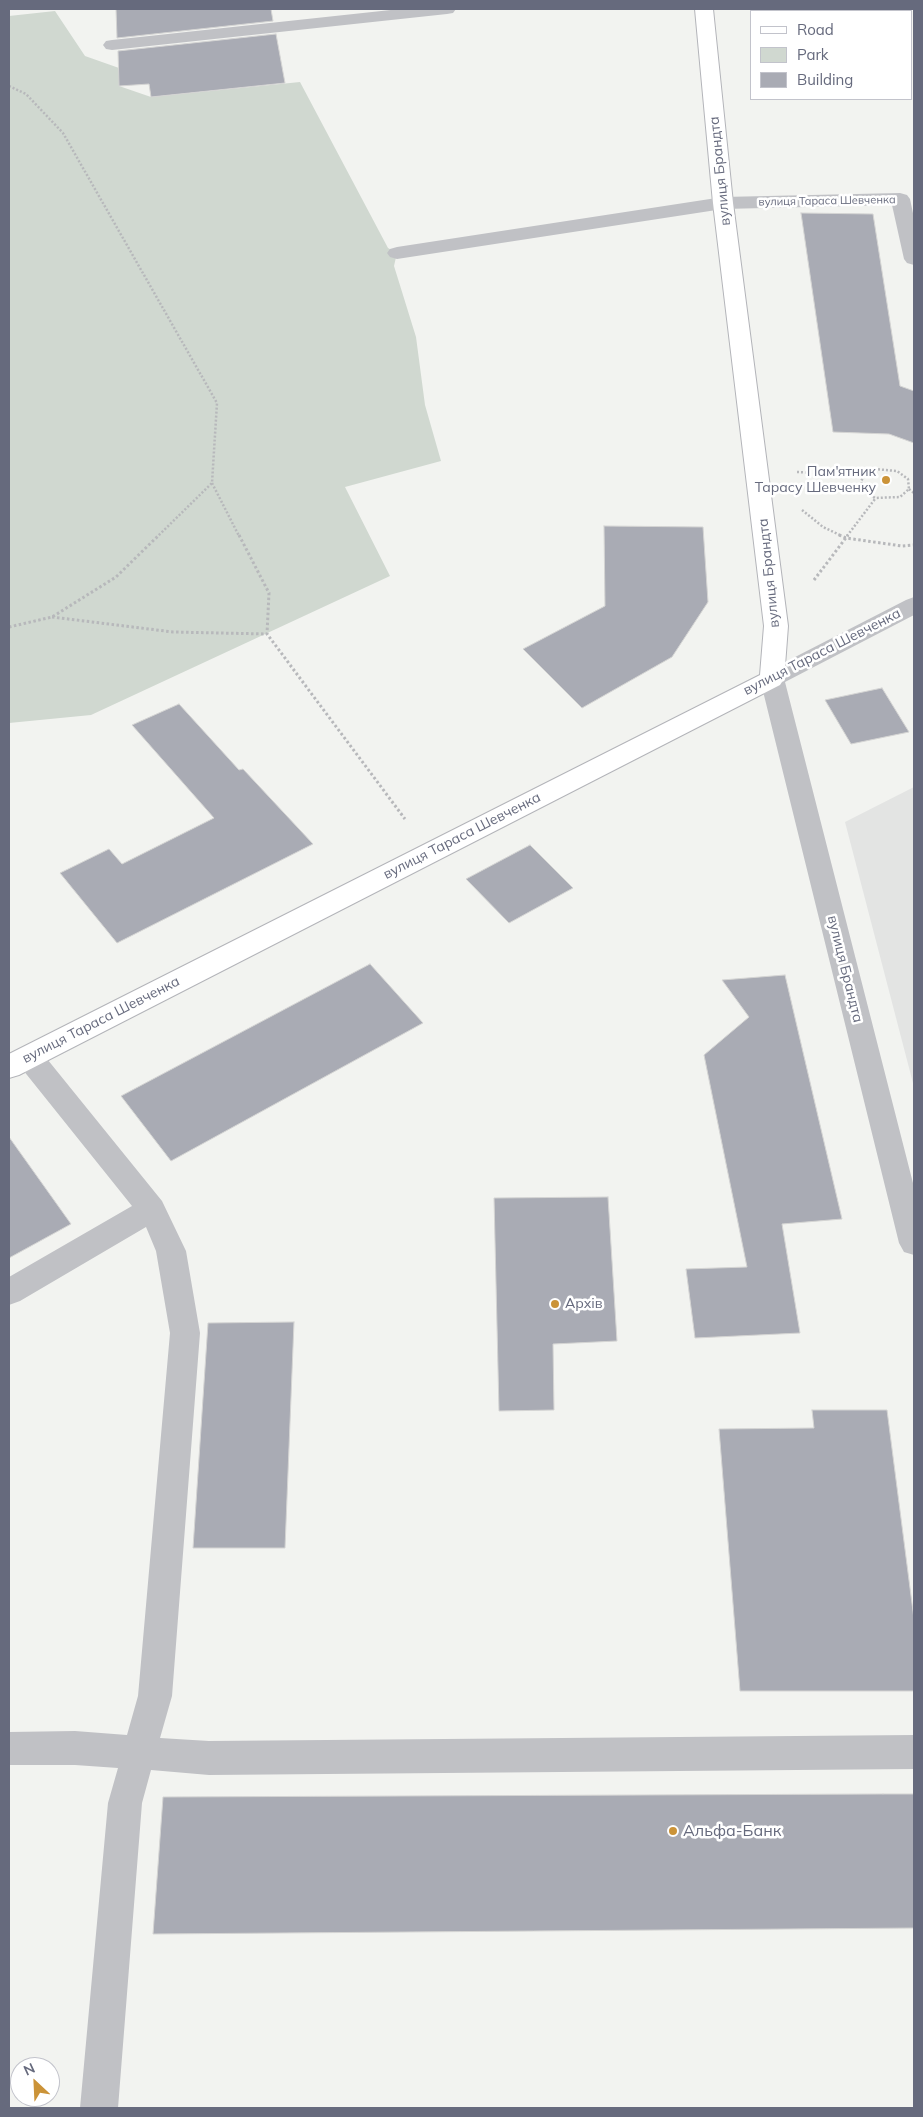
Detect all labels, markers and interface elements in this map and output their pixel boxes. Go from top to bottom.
legend [750,10,913,100]
text: Road [797,20,834,39]
text: Park [797,45,829,64]
text: Building [797,70,853,89]
street label: вулиця Брандта [706,116,734,226]
street label: вулиця Тараса Шевченка [758,193,896,209]
place label: Пам'ятник Тарасу Шевченку [755,464,876,497]
marker: Пам'ятник Тарасу Шевченку [880,474,892,486]
street label: вулиця Брандта [755,518,783,628]
street label: вулиця Тараса Шевченка [740,605,904,699]
street label: вулиця Тараса Шевченка [380,789,544,883]
street label: вулиця Брандта [824,914,866,1024]
street label: вулиця Тараса Шевченка [19,973,183,1067]
place label: Архів [565,1296,603,1312]
marker: Архів [549,1298,561,1310]
place label: Альфа-Банк [683,1821,781,1841]
marker: Альфа-Банк [667,1825,679,1837]
north arrow [10,2057,60,2107]
text: N [20,2059,38,2080]

